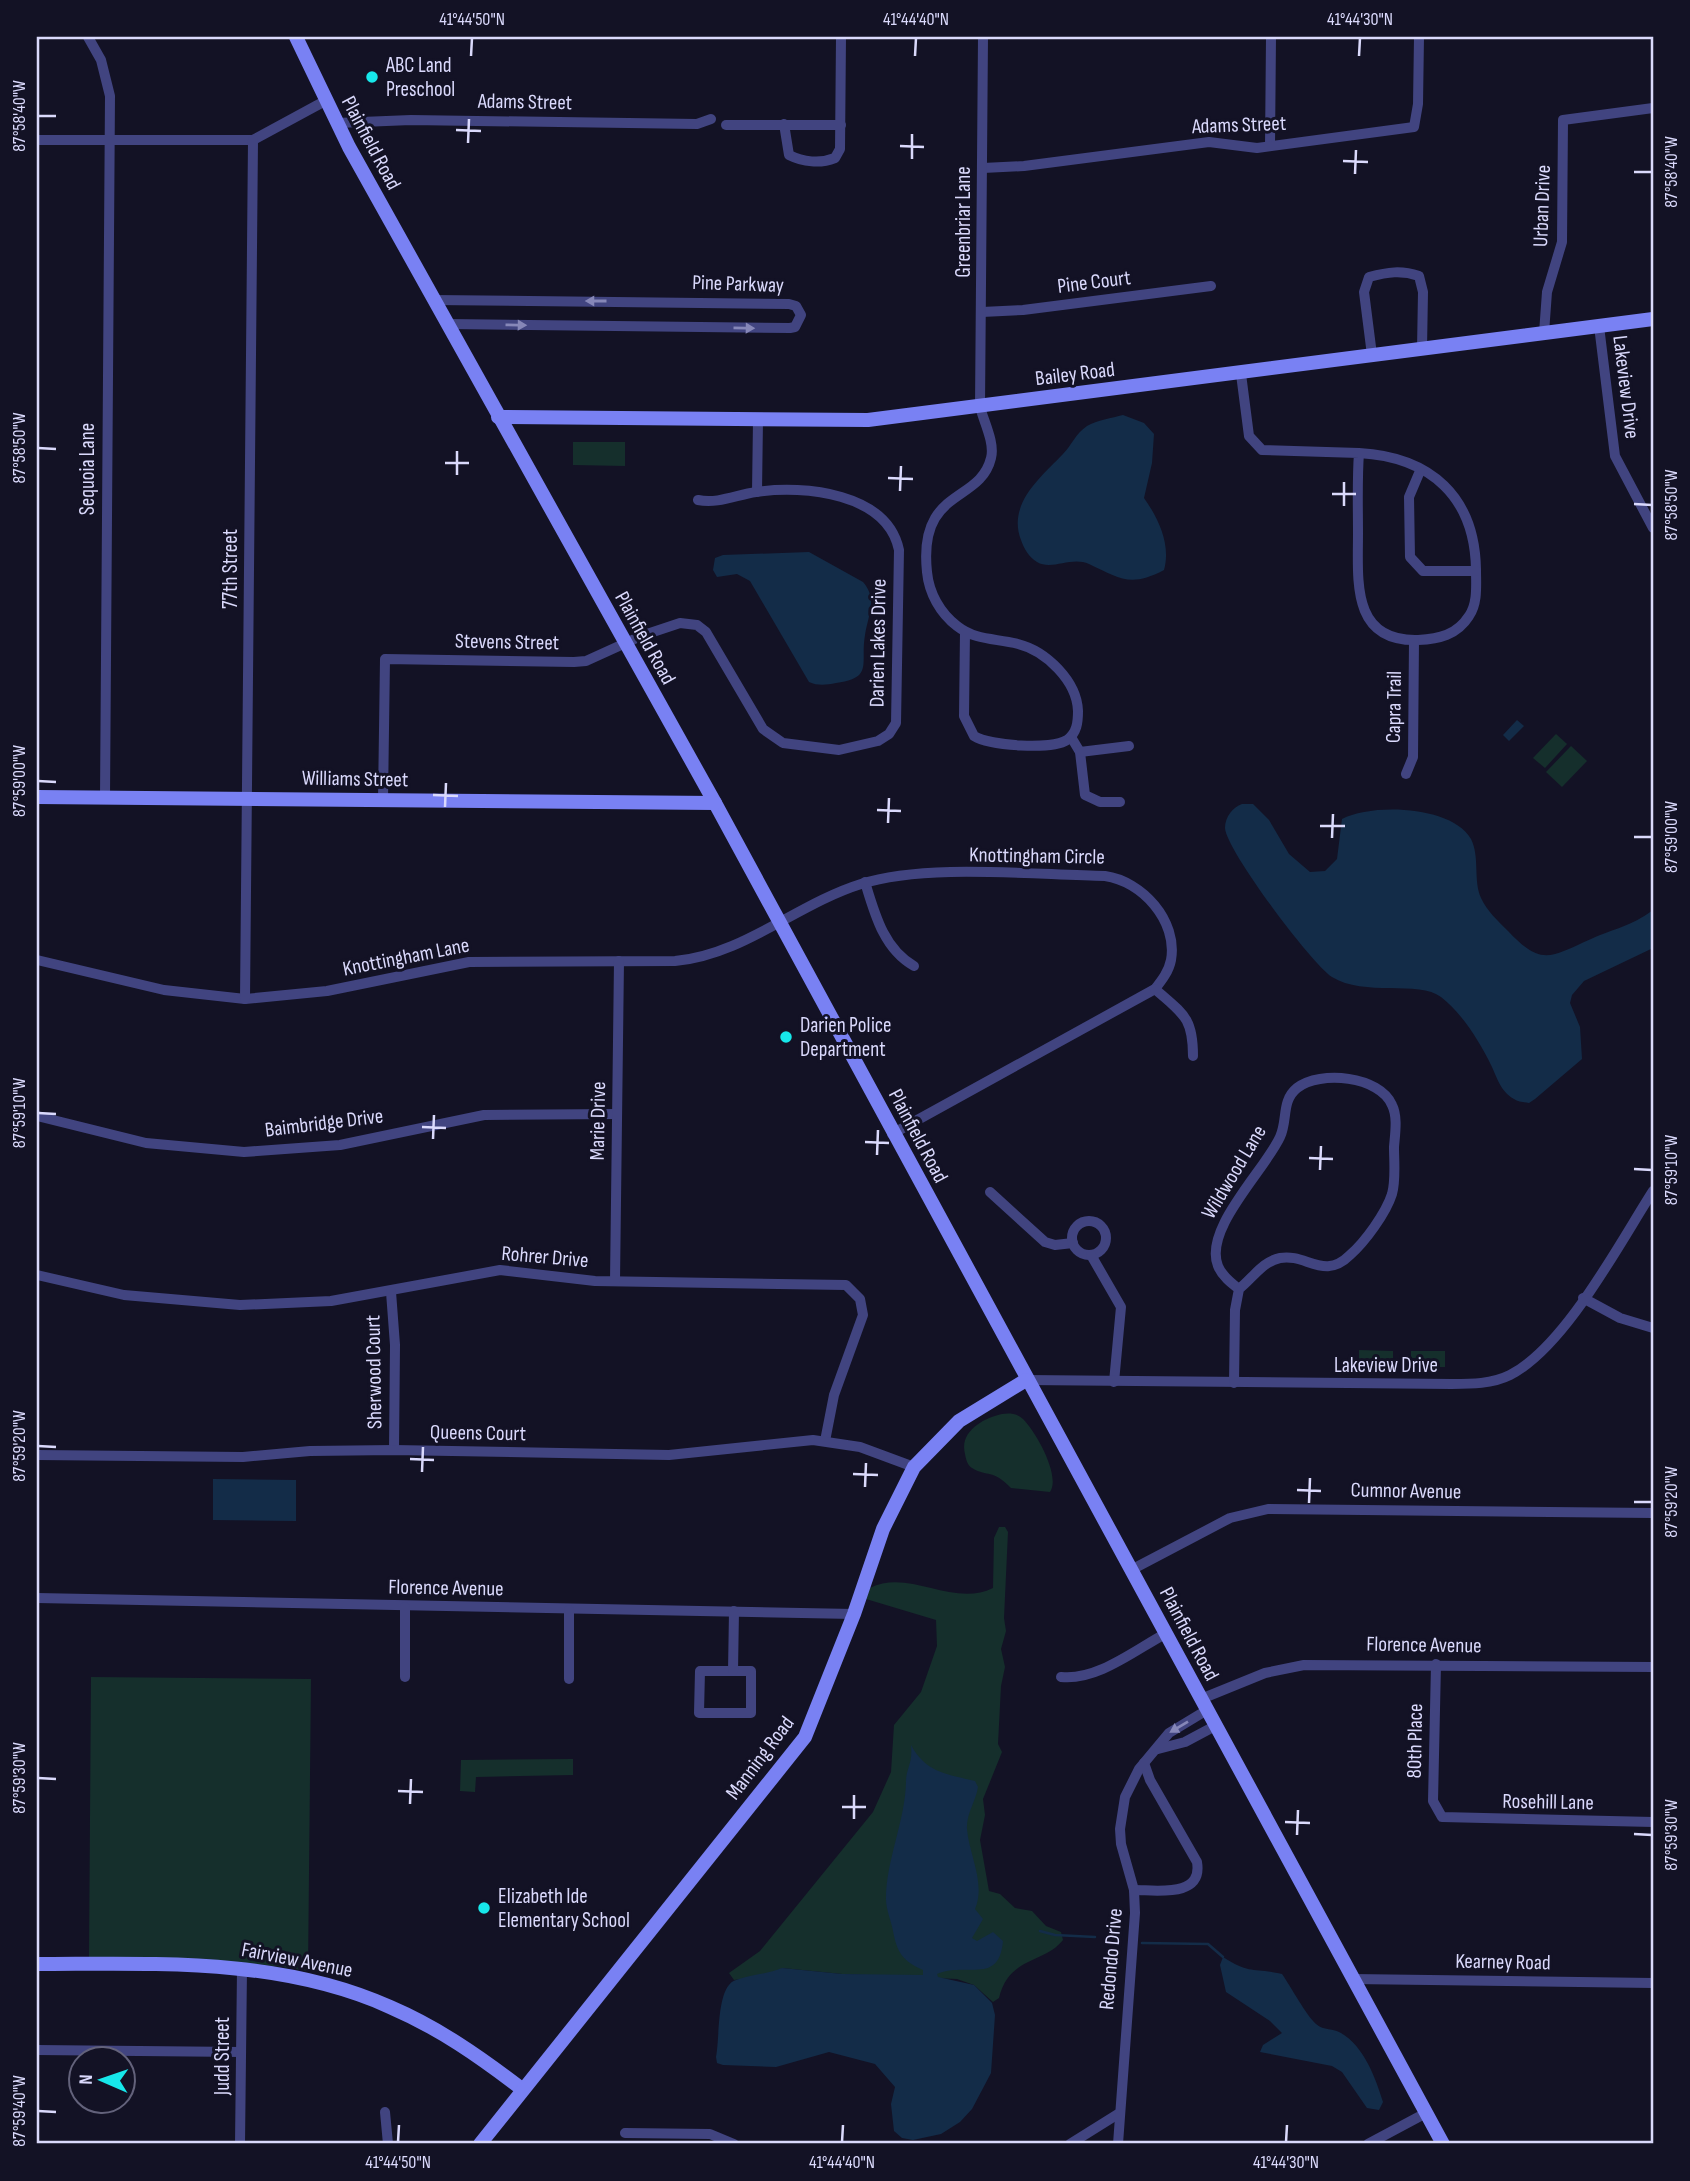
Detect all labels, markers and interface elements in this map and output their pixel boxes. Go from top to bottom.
text: 41°44'50"N [439,9,505,30]
text: 41°44'40"N [883,9,949,30]
text: 41°44'30"N [1327,9,1393,30]
place label: ABC Land Preschool [385,53,455,102]
marker: ABC Land Preschool [364,69,380,85]
text: 87°58'40"W [9,80,30,152]
street label: Adams Street [477,89,572,115]
street label: Plainfield Road [336,92,406,194]
street label: Adams Street [1190,111,1287,139]
text: 87°58'40"W [1661,136,1682,208]
street label: Urban Drive [1528,164,1556,248]
street label: Greenbriar Lane [951,166,976,278]
street label: Pine Court [1056,265,1132,299]
street label: Pine Parkway [692,270,784,298]
one-way arrow [585,295,607,307]
one-way arrow [505,319,527,330]
one-way arrow [733,322,755,333]
street label: Lakeview Drive [1607,334,1645,440]
street label: Bailey Road [1034,357,1116,391]
text: 87°58'50"W [9,412,30,484]
street label: Sequoia Lane [75,423,100,515]
text: 87°58'50"W [1661,469,1682,541]
street label: 77th Street [218,529,243,609]
street label: Darien Lakes Drive [864,579,892,707]
street label: Plainfield Road [609,587,681,689]
street label: Stevens Street [455,629,559,655]
street label: Capra Trail [1381,671,1407,743]
text: 87°59'00"W [9,745,30,817]
street label: Williams Street [302,766,408,792]
text: 87°59'00"W [1661,801,1682,873]
street label: Knottingham Circle [969,842,1105,870]
street label: Knottingham Lane [341,932,471,982]
place label: Darien Police Department [800,1013,892,1062]
marker: Darien Police Department [778,1029,794,1045]
text: 87°59'10"W [9,1078,30,1148]
street label: Marie Drive [585,1081,611,1161]
street label: Plainfield Road [883,1085,953,1187]
street label: Baimbridge Drive [263,1103,385,1143]
street label: Wildwood Lane [1196,1121,1272,1223]
text: 87°59'10"W [1661,1135,1682,1205]
street label: Rohrer Drive [500,1241,590,1273]
street label: Sherwood Court [361,1315,387,1429]
street label: Lakeview Drive [1334,1353,1438,1378]
text: 87°59'20"W [9,1410,30,1482]
street label: Queens Court [430,1420,526,1446]
text: 87°59'20"W [1661,1466,1682,1538]
street label: Cumnor Avenue [1350,1478,1462,1504]
street label: Florence Avenue [388,1574,504,1602]
street label: Plainfield Road [1154,1583,1224,1685]
street label: Florence Avenue [1366,1631,1482,1659]
street label: 80th Place [1402,1703,1428,1779]
street label: Manning Road [720,1711,800,1805]
one-way arrow [1170,1720,1189,1733]
text: 87°59'30"W [9,1742,30,1814]
street label: Rosehill Lane [1502,1789,1594,1815]
text: 87°59'30"W [1661,1799,1682,1871]
place label: Elizabeth Ide Elementary School [498,1884,630,1933]
marker: Elizabeth Ide Elementary School [476,1900,492,1916]
street label: Redondo Drive [1094,1907,1128,2011]
street label: Fairview Avenue [239,1937,355,1983]
street label: Kearney Road [1455,1949,1551,1975]
street label: Judd Street [210,2017,235,2096]
north arrow [66,2044,136,2114]
text: N [75,2074,98,2085]
text: 87°59'40"W [9,2075,30,2147]
text: 41°44'50"N [365,2152,431,2173]
text: 41°44'40"N [809,2152,875,2173]
text: 41°44'30"N [1253,2152,1319,2173]

